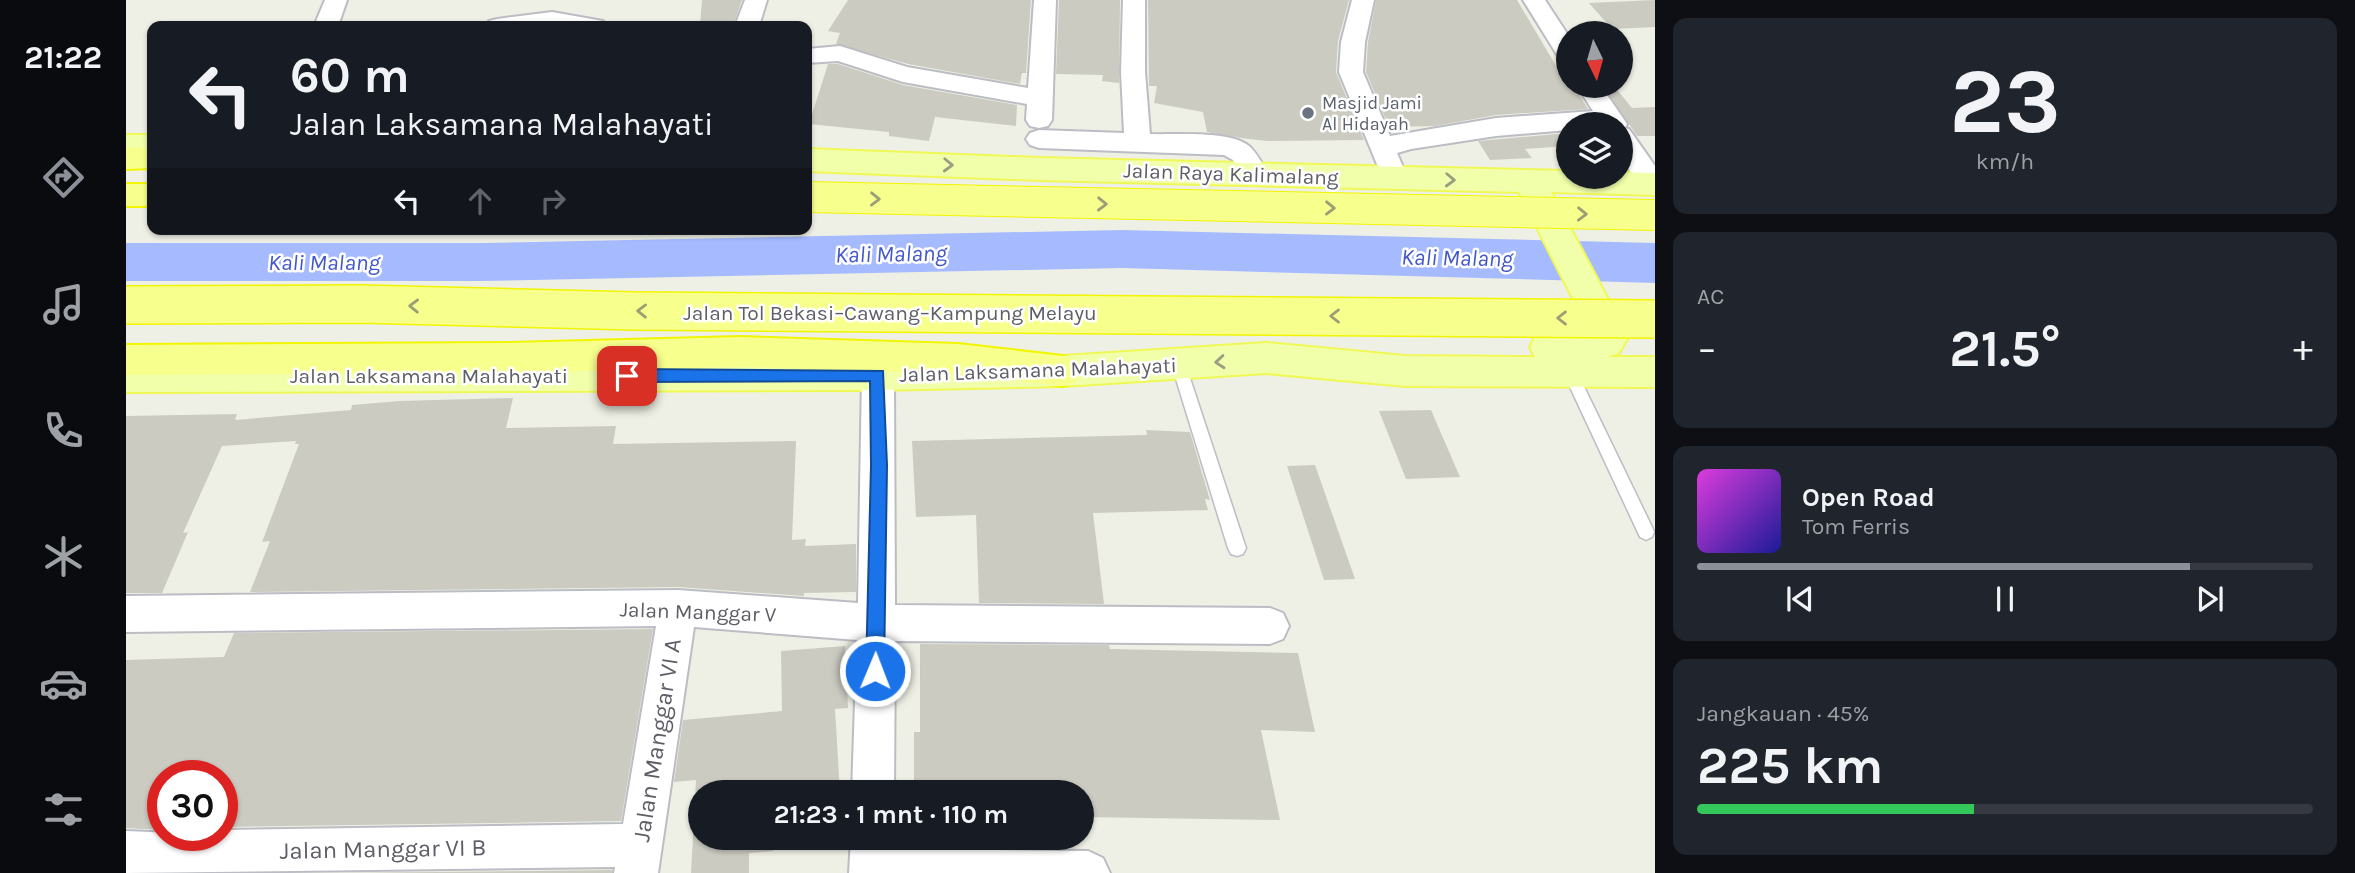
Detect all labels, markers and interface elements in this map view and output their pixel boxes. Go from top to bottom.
north arrow [1556,21,1633,98]
map controls [1556,21,1633,189]
text: 21:22 [24,39,102,76]
text: 60 m [290,47,410,104]
icon: left [175,49,266,140]
text: 23 [1949,49,2061,155]
place label: Masjid Jami Al Hidayah [1322,92,1422,135]
marker: Masjid Jami Al Hidayah [1300,105,1316,121]
text: Jalan Laksamana Malahayati [290,106,713,143]
button: layers [1556,112,1633,189]
text: km/h [1976,148,2034,175]
icon: directions [39,153,88,202]
one-way arrow [943,158,954,173]
street label: Jalan Raya Kalimalang [1123,158,1339,190]
one-way arrow [1446,172,1456,188]
icon: left [388,182,426,220]
icon: ahead [461,182,499,220]
icon: right [534,182,572,220]
one-way arrow [870,191,881,207]
one-way arrow [1097,196,1108,211]
one-way arrow [1325,201,1336,216]
one-way arrow [1577,206,1588,221]
water label: Kali Malang [835,240,948,268]
water label: Kali Malang [1401,244,1514,272]
water label: Kali Malang [268,249,381,276]
icon: music [39,280,88,329]
text: AC [1697,283,1724,310]
one-way arrow [409,298,420,313]
street label: Jalan Tol Bekasi–Cawang–Kampung Melayu [683,301,1097,325]
one-way arrow [636,303,647,319]
one-way arrow [1329,308,1340,324]
one-way arrow [1557,310,1567,326]
text: 21.5° [1949,318,2061,379]
text: − [1697,326,1717,371]
text: + [2293,326,2313,371]
pin [597,346,657,406]
street label: Jalan Laksamana Malahayati [899,353,1177,387]
one-way arrow [1214,354,1225,369]
icon: arrive [608,357,646,395]
street label: Jalan Laksamana Malahayati [290,364,568,388]
icon: phone [39,406,88,455]
text: Open Road [1802,482,1935,513]
text: Tom Ferris [1802,513,1910,540]
icon: climate [39,532,88,581]
icon: previous [1781,580,1819,618]
icon: pause [1986,580,2024,618]
icon: next [2191,580,2229,618]
street label: Jalan Manggar V [619,597,777,627]
position arrow [838,634,912,708]
street label: Jalan Manggar VI A [627,636,687,844]
icon: car [39,659,88,708]
text: Jangkauan · 45% [1697,700,1869,727]
text: 225 km [1697,735,1883,796]
speed limit sign: 30 [147,760,238,851]
icon: filters [39,785,88,834]
text: 21:23 · 1 mnt · 110 m [774,799,1008,830]
street label: Jalan Manggar VI B [279,833,487,865]

